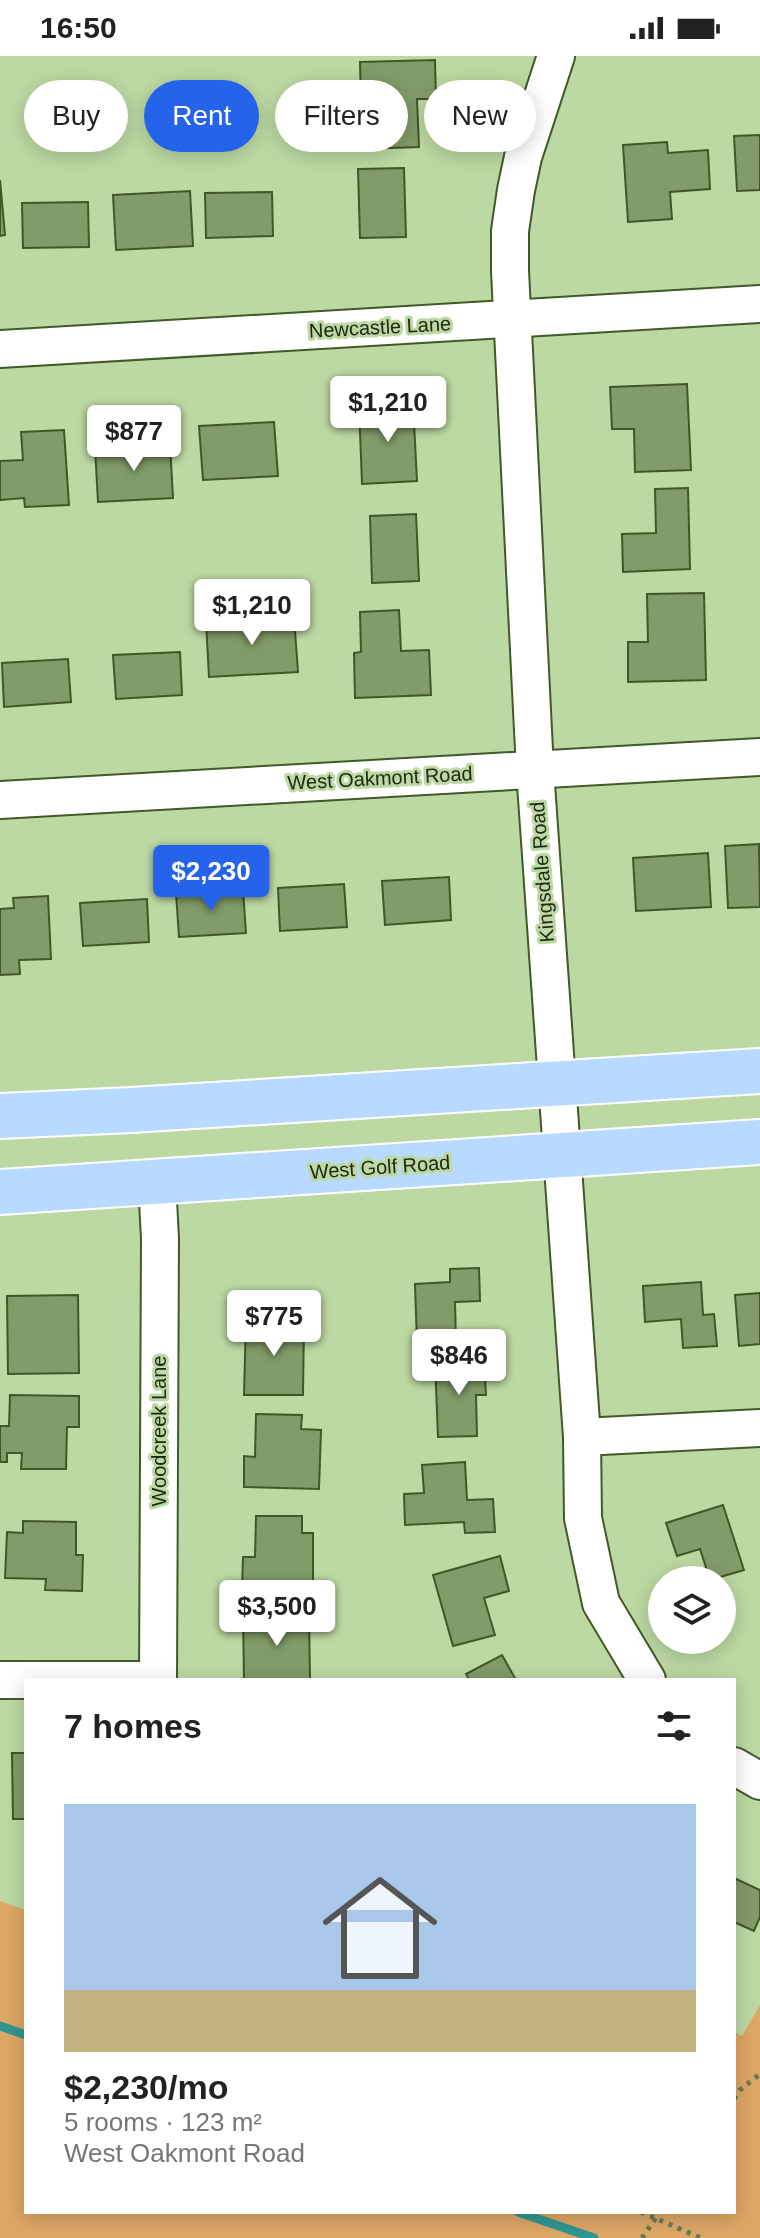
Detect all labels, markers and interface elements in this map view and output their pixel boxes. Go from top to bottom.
text: 16:50 [40,11,117,44]
chip: Buy [24,80,128,152]
chip: Rent [144,80,259,152]
chip: Filters [275,80,408,152]
chip: New [424,80,536,152]
street label: Newcastle Lane [308,312,452,342]
pin: $1,210 [323,376,453,444]
text: $1,210 [348,387,428,417]
pin: $877 [87,405,181,473]
text: $877 [105,416,163,446]
pin: $1,210 [187,579,317,647]
text: $1,210 [212,590,292,620]
street label: West Oakmont Road [287,762,473,794]
street label: Kingsdale Road [526,801,558,943]
pin: $2,230 [146,845,276,913]
text: $2,230 [171,856,251,886]
street label: West Golf Road [309,1151,451,1183]
pin: $775 [227,1290,321,1358]
text: $775 [245,1301,303,1331]
pin: $846 [412,1329,506,1397]
text: $846 [430,1340,488,1370]
street label: Woodcreek Lane [148,1356,170,1506]
map controls [648,1566,736,1654]
button: layers [648,1566,736,1654]
pin: $3,500 [212,1580,342,1648]
text: $3,500 [237,1591,317,1621]
icon: filters [652,1704,696,1748]
text: 7 homes [64,1707,202,1745]
icon: home [308,1856,452,2000]
text: $2,230/mo [64,2068,228,2106]
text: 5 rooms · 123 m² [64,2107,262,2137]
text: West Oakmont Road [64,2138,305,2168]

